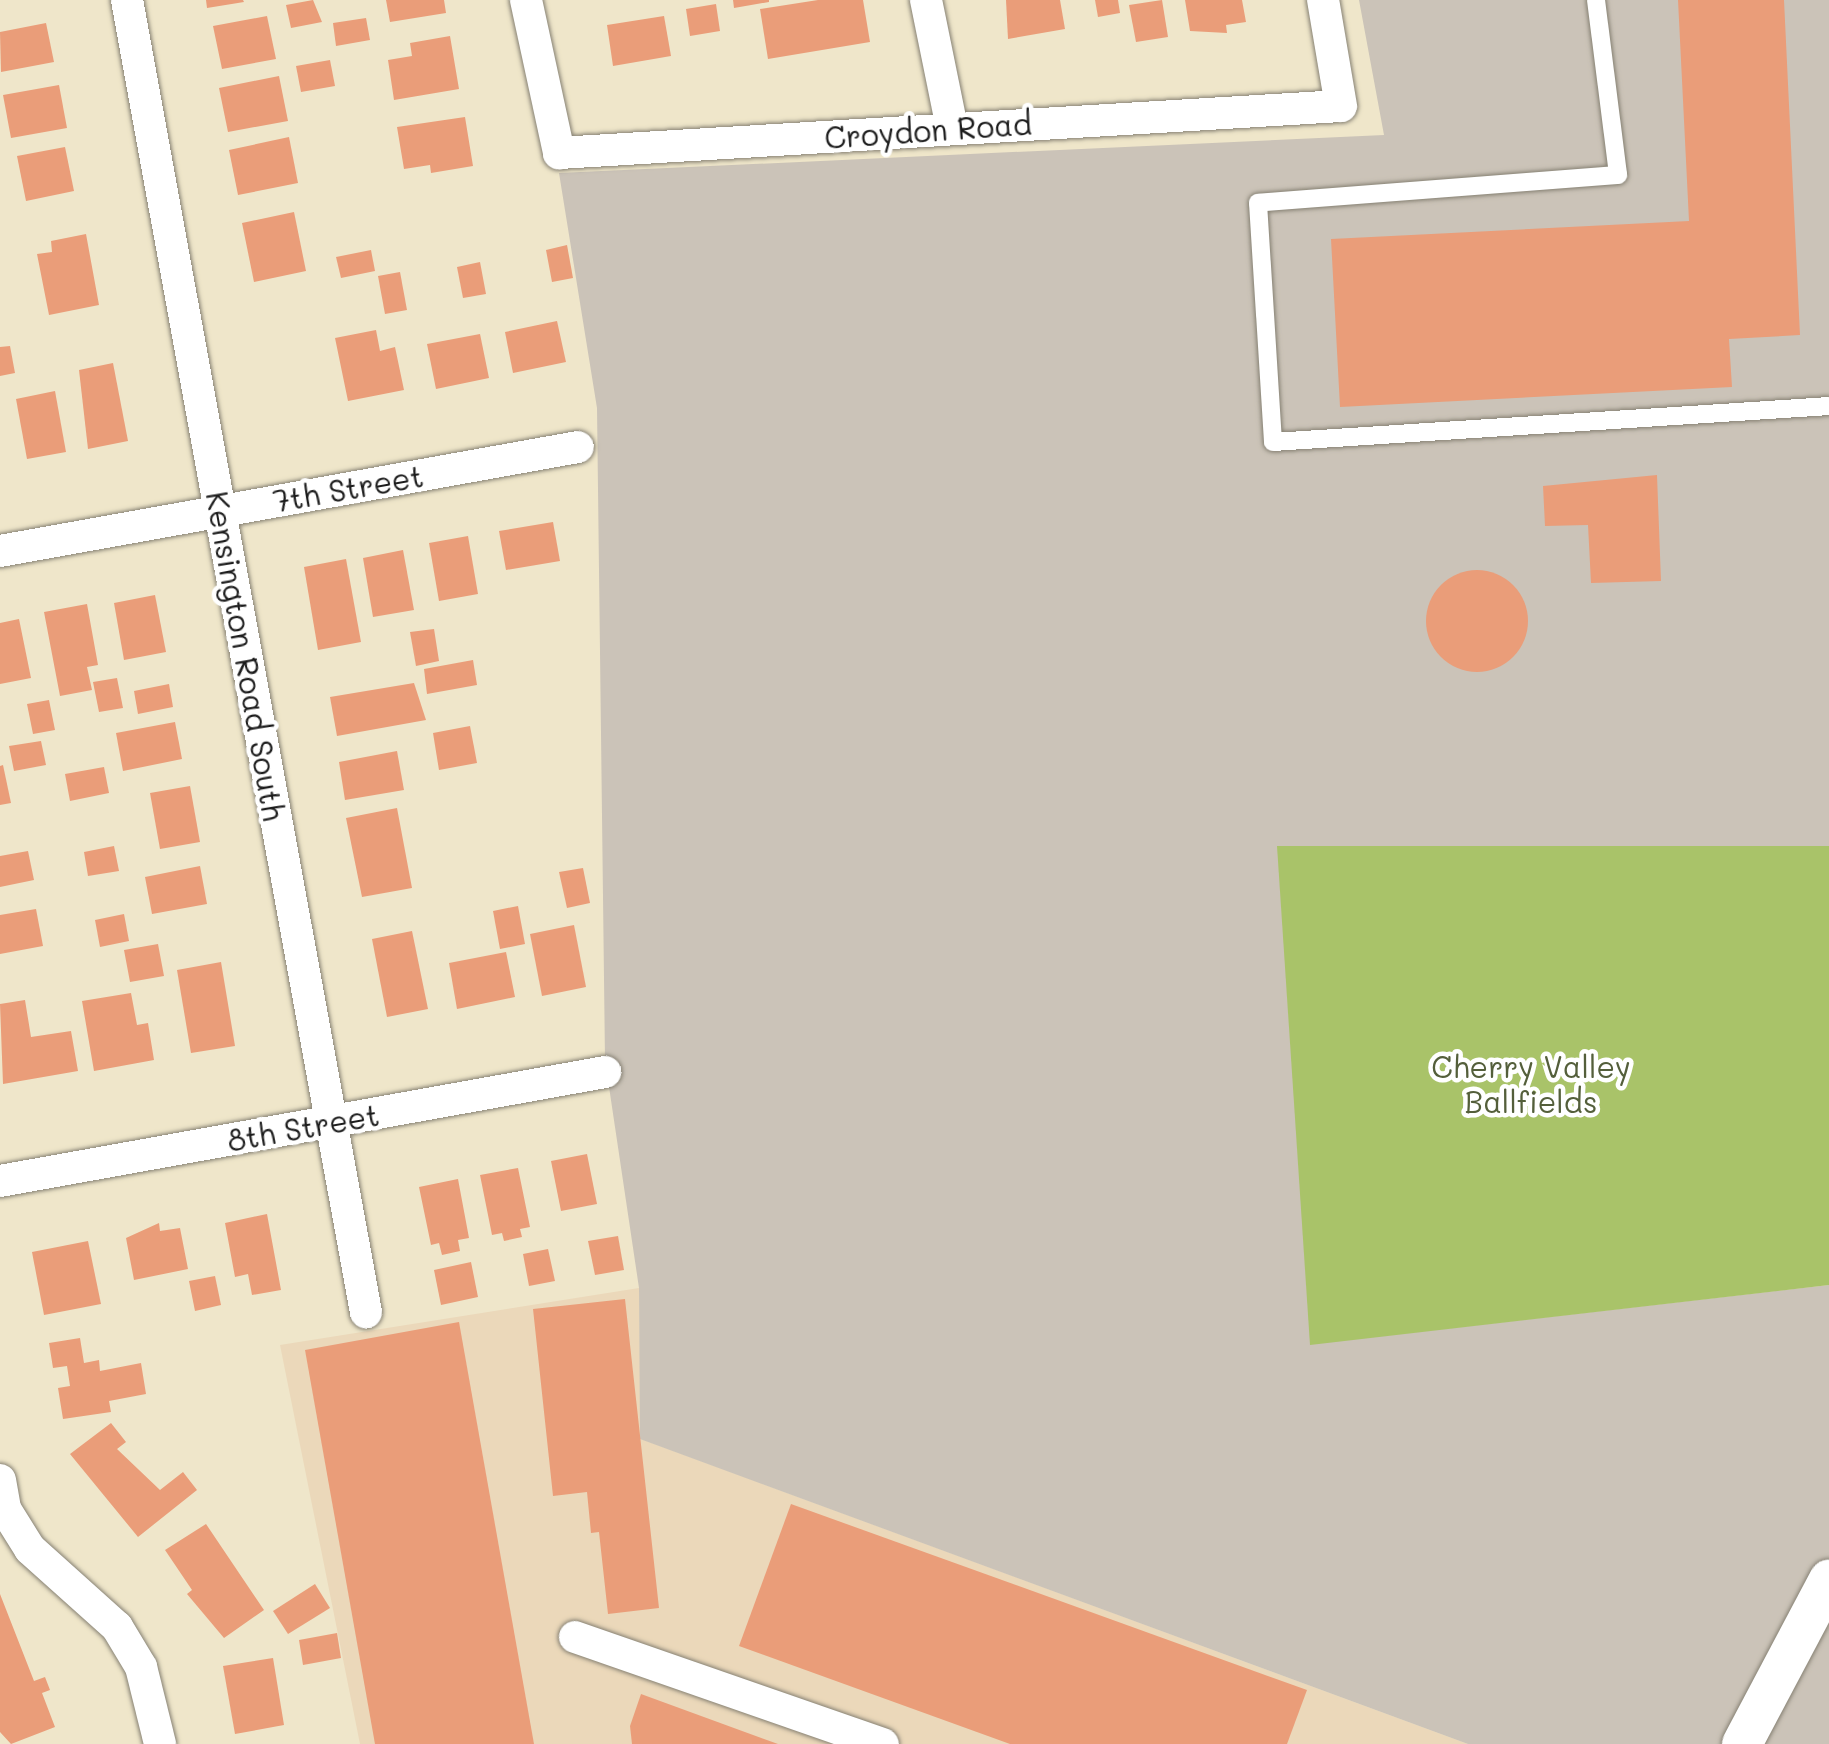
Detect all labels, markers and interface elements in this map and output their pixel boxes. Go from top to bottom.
street label: Croydon Road [823,105,1033,155]
street label: 7th Street [270,457,426,519]
street label: Kensington Road South [199,488,293,824]
park label: Cherry Valley Ballfields [1431,1048,1631,1118]
street label: 8th Street [224,1096,382,1158]

